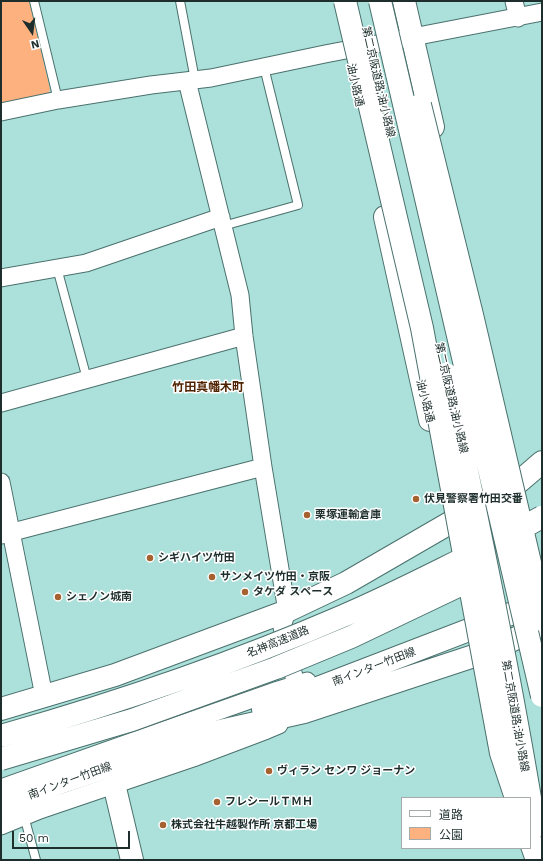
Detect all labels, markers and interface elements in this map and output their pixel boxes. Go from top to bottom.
north arrow [12,12,52,52]
street label: 第二京阪道路;油小路線 [359,25,397,139]
text: N [29,37,41,51]
street label: 油小路通 [344,62,366,108]
street label: 第二京阪道路;油小路線 [432,341,470,455]
street label: 油小路通 [413,378,437,424]
district label: 竹田真幡木町 [172,380,244,394]
place label: 伏見警察署竹田交番 [424,492,523,506]
marker: 伏見警察署竹田交番 [411,494,421,504]
place label: 栗塚運輸倉庫 [315,508,381,522]
marker: 栗塚運輸倉庫 [302,510,312,520]
place label: シギハイツ竹田 [158,551,235,565]
marker: シギハイツ竹田 [145,553,155,563]
place label: サンメイツ竹田・京阪 [220,570,330,584]
marker: サンメイツ竹田・京阪 [207,572,217,582]
place label: タケダ スペース [253,585,333,599]
marker: タケダ スペース [240,587,250,597]
place label: シェノン城南 [66,590,132,604]
marker: シェノン城南 [53,592,63,602]
street label: 名神高速道路 [245,624,311,660]
street label: 南インター竹田線 [331,645,417,689]
street label: 第二京阪道路;油小路線 [499,659,531,773]
street label: 南インター竹田線 [26,760,114,802]
place label: ヴィラン センワ ジョーナン [277,764,415,778]
marker: ヴィラン センワ ジョーナン [264,766,274,776]
place label: フレシールＴＭＨ [225,795,313,809]
marker: フレシールＴＭＨ [212,797,222,807]
legend [401,797,531,849]
text: 道路 [439,808,463,822]
place label: 株式会社牛越製作所 京都工場 [171,818,317,832]
marker: 株式会社牛越製作所 京都工場 [158,820,168,830]
scale bar [14,823,132,849]
text: 公園 [439,828,463,842]
text: 50 m [19,831,49,845]

